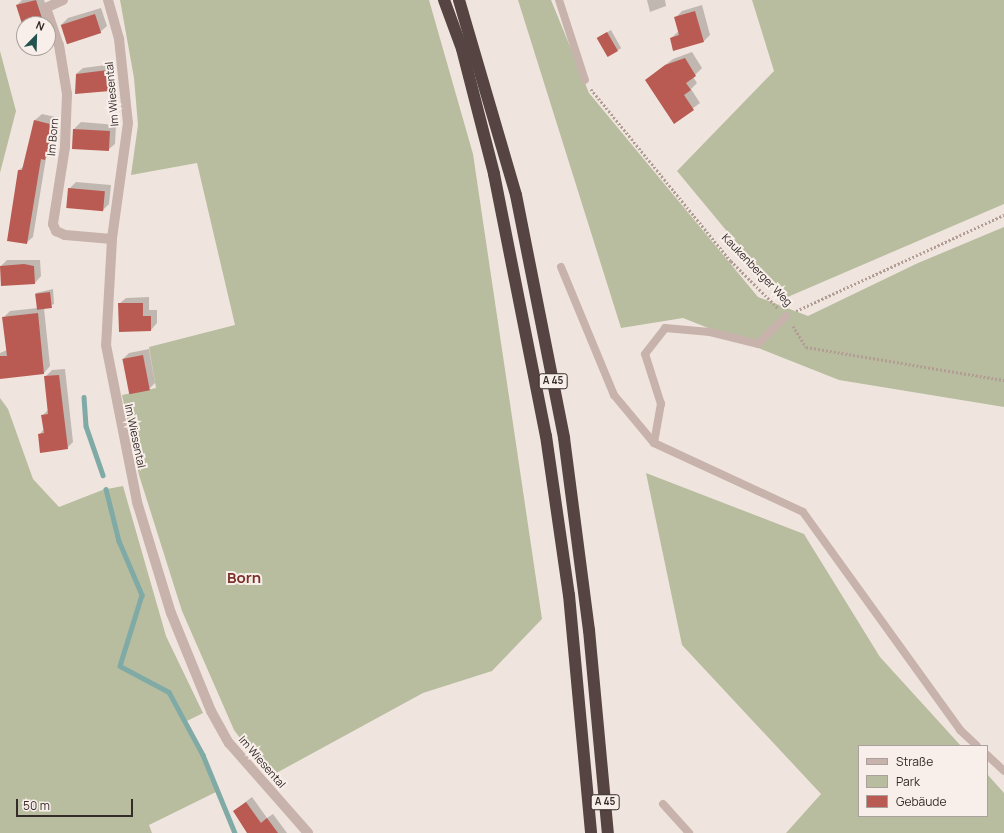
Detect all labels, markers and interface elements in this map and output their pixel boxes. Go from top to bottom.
north arrow [16,16,56,56]
text: N [34,17,47,34]
street label: Im Wiesental [103,61,121,127]
street label: Im Born [45,118,61,156]
street label: Kaukenberger Weg [719,231,795,309]
road number: A 45 [538,373,568,389]
street label: Im Wiesental [122,403,148,469]
district label: Born [227,569,261,587]
street label: Im Wiesental [236,733,288,791]
legend [858,745,988,817]
text: Straße [896,753,933,770]
text: Park [896,773,920,790]
scale bar [18,791,135,817]
text: Gebäude [896,793,947,810]
road number: A 45 [590,794,620,810]
text: 50 m [23,797,50,814]

